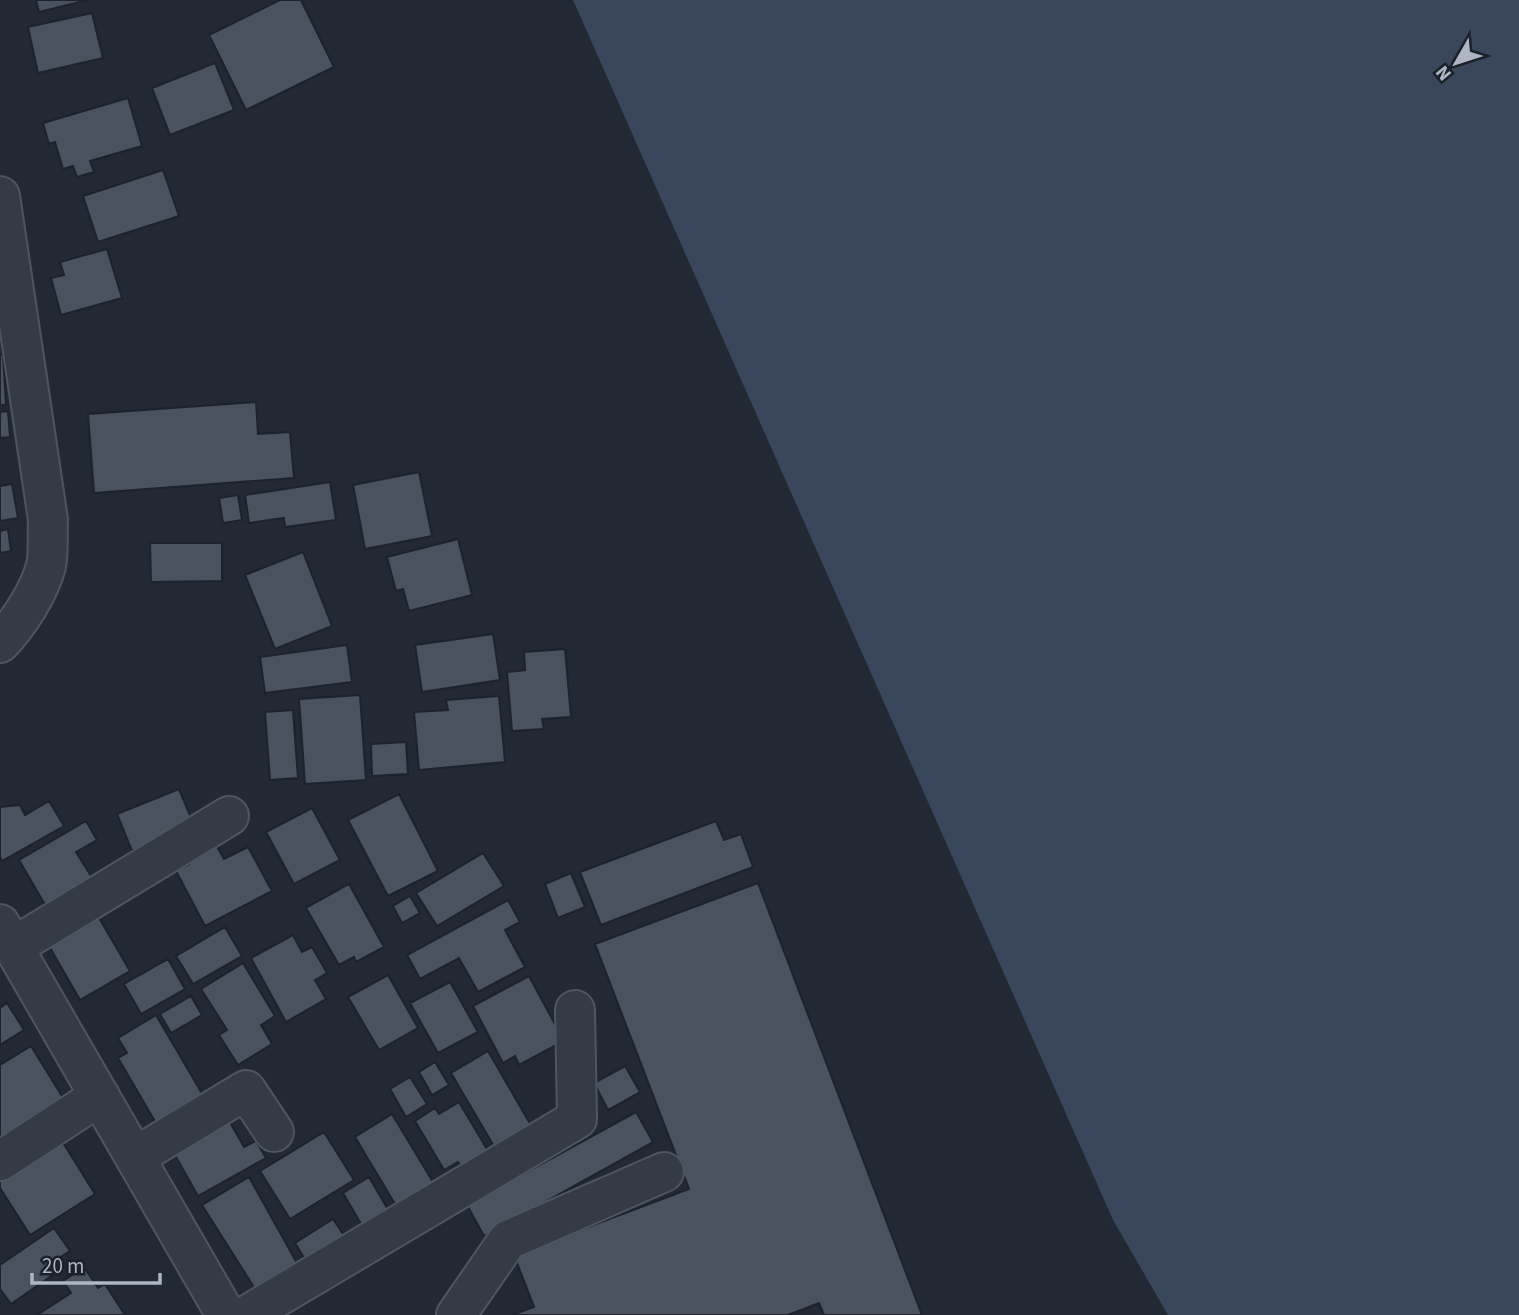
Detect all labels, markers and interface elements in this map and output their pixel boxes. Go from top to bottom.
north arrow [1421,28,1491,98]
text: N [1429,59,1458,86]
scale bar [32,1242,159,1286]
text: 20 m [42,1251,84,1281]

